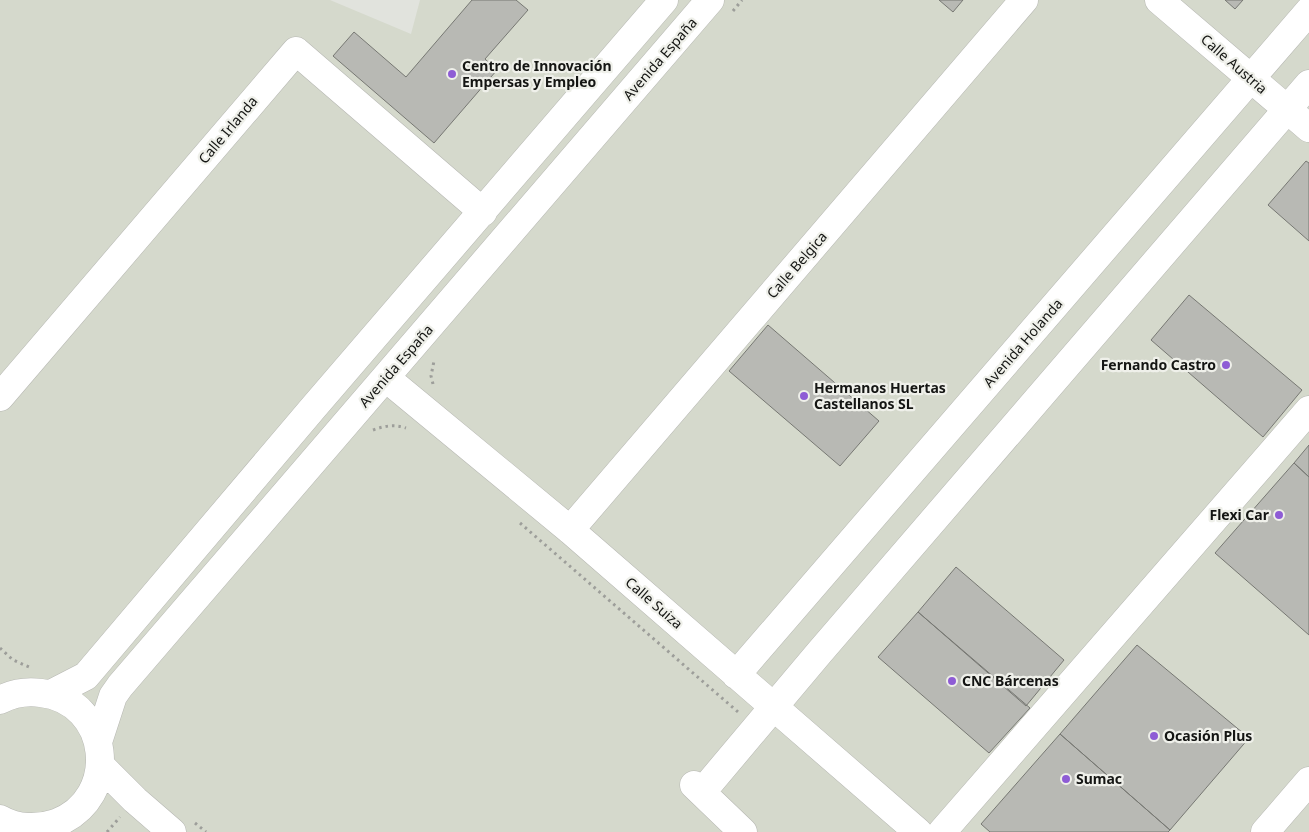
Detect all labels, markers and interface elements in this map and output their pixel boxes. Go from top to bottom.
street label: Avenida España [618,13,701,104]
street label: Calle Austria [1197,30,1272,98]
place label: Centro de Innovación Empersas y Empleo [462,56,612,91]
marker: Centro de Innovación Empersas y Empleo [446,68,458,80]
street label: Calle Irlanda [194,92,261,167]
street label: Calle Belgica [762,227,831,302]
street label: Avenida Holanda [979,294,1066,391]
street label: Avenida España [354,320,437,411]
place label: Fernando Castro [1101,355,1216,374]
marker: Fernando Castro [1220,359,1232,371]
place label: Hermanos Huertas Castellanos SL [814,378,946,413]
marker: Hermanos Huertas Castellanos SL [798,390,810,402]
place label: Flexi Car [1210,505,1270,524]
marker: Flexi Car [1273,509,1285,521]
street label: Calle Suiza [622,573,687,633]
place label: CNC Bárcenas [962,671,1059,690]
marker: CNC Bárcenas [946,675,958,687]
place label: Ocasión Plus [1164,726,1252,745]
marker: Ocasión Plus [1148,730,1160,742]
place label: Sumac [1076,769,1122,788]
marker: Sumac [1060,773,1072,785]

